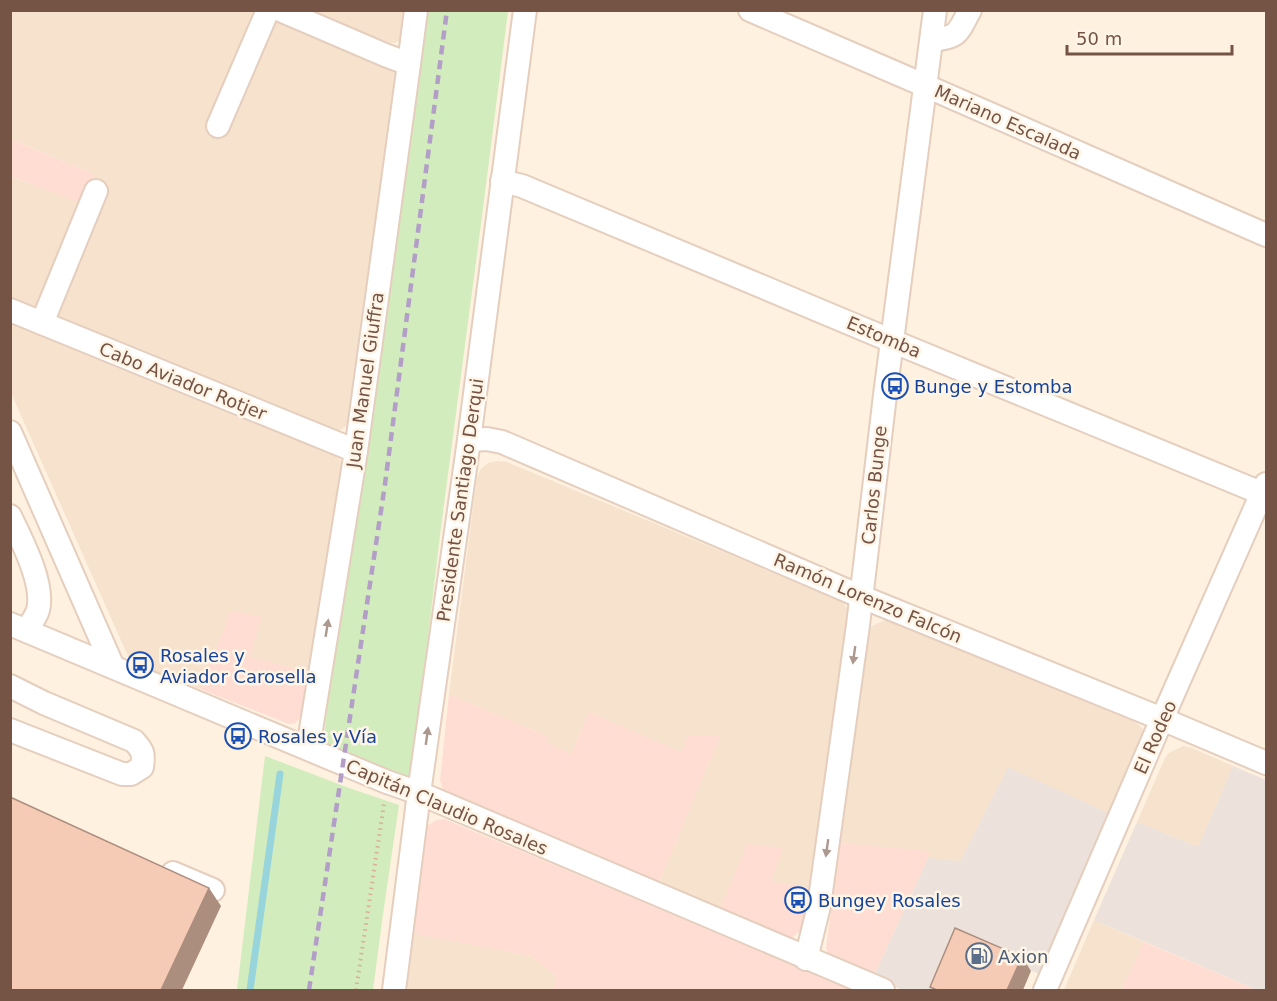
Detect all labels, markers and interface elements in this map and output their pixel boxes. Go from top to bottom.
scale bar [1067,18,1232,56]
text: 50 m [1076,28,1122,49]
street label: Mariano Escalada [931,80,1085,164]
street label: Juan Manuel Giuffra [342,291,388,470]
street label: Estomba [844,312,924,362]
street label: Cabo Aviador Rotjer [96,338,270,424]
bus stop icon: Bunge y Estomba [880,371,910,401]
place label: Bunge y Estomba [914,376,1073,397]
street label: Presidente Santiago Derqui [433,377,487,623]
street label: Carlos Bunge [857,424,891,546]
street label: Ramón Lorenzo Falcón [771,549,965,647]
one-way arrow [323,619,332,638]
place label: Rosales y Aviador Carosella [160,645,317,687]
one-way arrow [849,646,858,665]
bus stop icon: Rosales y Aviador Carosella [125,650,155,680]
street label: El Rodeo [1129,697,1181,777]
bus stop icon: Rosales y Vía [223,721,253,751]
place label: Rosales y Vía [258,726,377,747]
one-way arrow [422,726,432,745]
street label: Capitán Claudio Rosales [343,755,551,859]
one-way arrow [822,839,831,858]
bus stop icon: Bungey Rosales [783,885,813,915]
place label: Bungey Rosales [818,890,961,911]
fuel station icon: Axion [964,941,994,971]
place label: Axion [998,946,1048,967]

